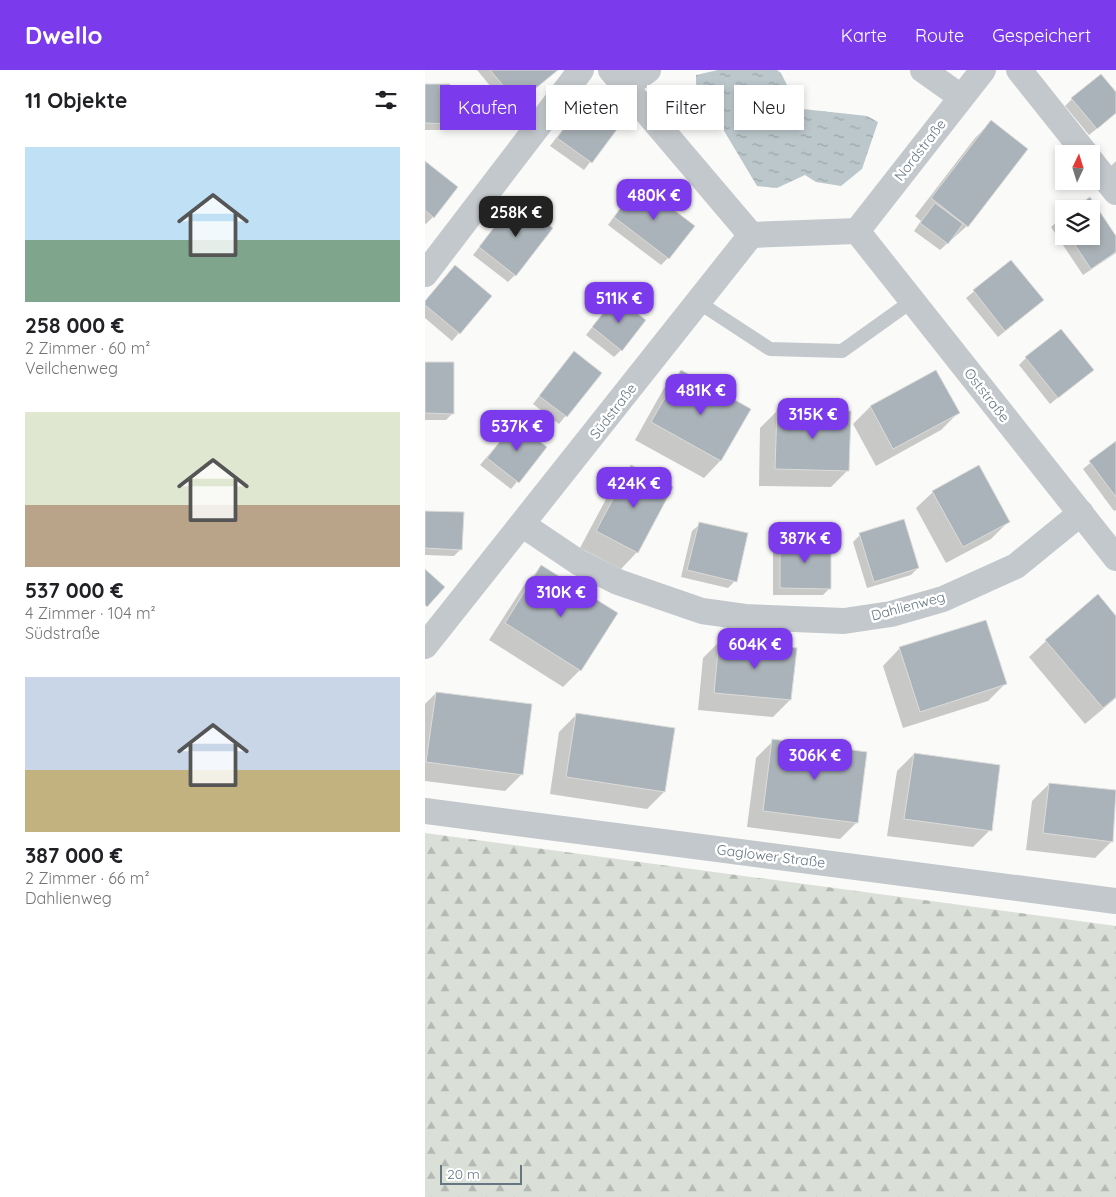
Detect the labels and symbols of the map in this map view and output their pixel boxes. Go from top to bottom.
street label: Nordstraße [890,115,950,185]
north arrow [1055,145,1100,190]
pin: 480K € [613,178,695,221]
pin: 258K € [475,196,557,238]
pin: 511K € [578,282,660,324]
street label: Oststraße [960,364,1014,426]
pin: 481K € [660,374,742,416]
street label: Südstraße [586,379,640,442]
pin: 315K € [772,398,854,440]
pin: 537K € [476,410,558,452]
pin: 424K € [593,466,675,509]
pin: 387K € [764,522,846,564]
pin: 310K € [520,576,602,618]
street label: Dahlienweg [869,587,947,625]
pin: 604K € [714,628,796,670]
pin: 306K € [774,738,856,781]
street label: Gaglower Straße [716,840,826,872]
scale bar [440,1162,523,1185]

